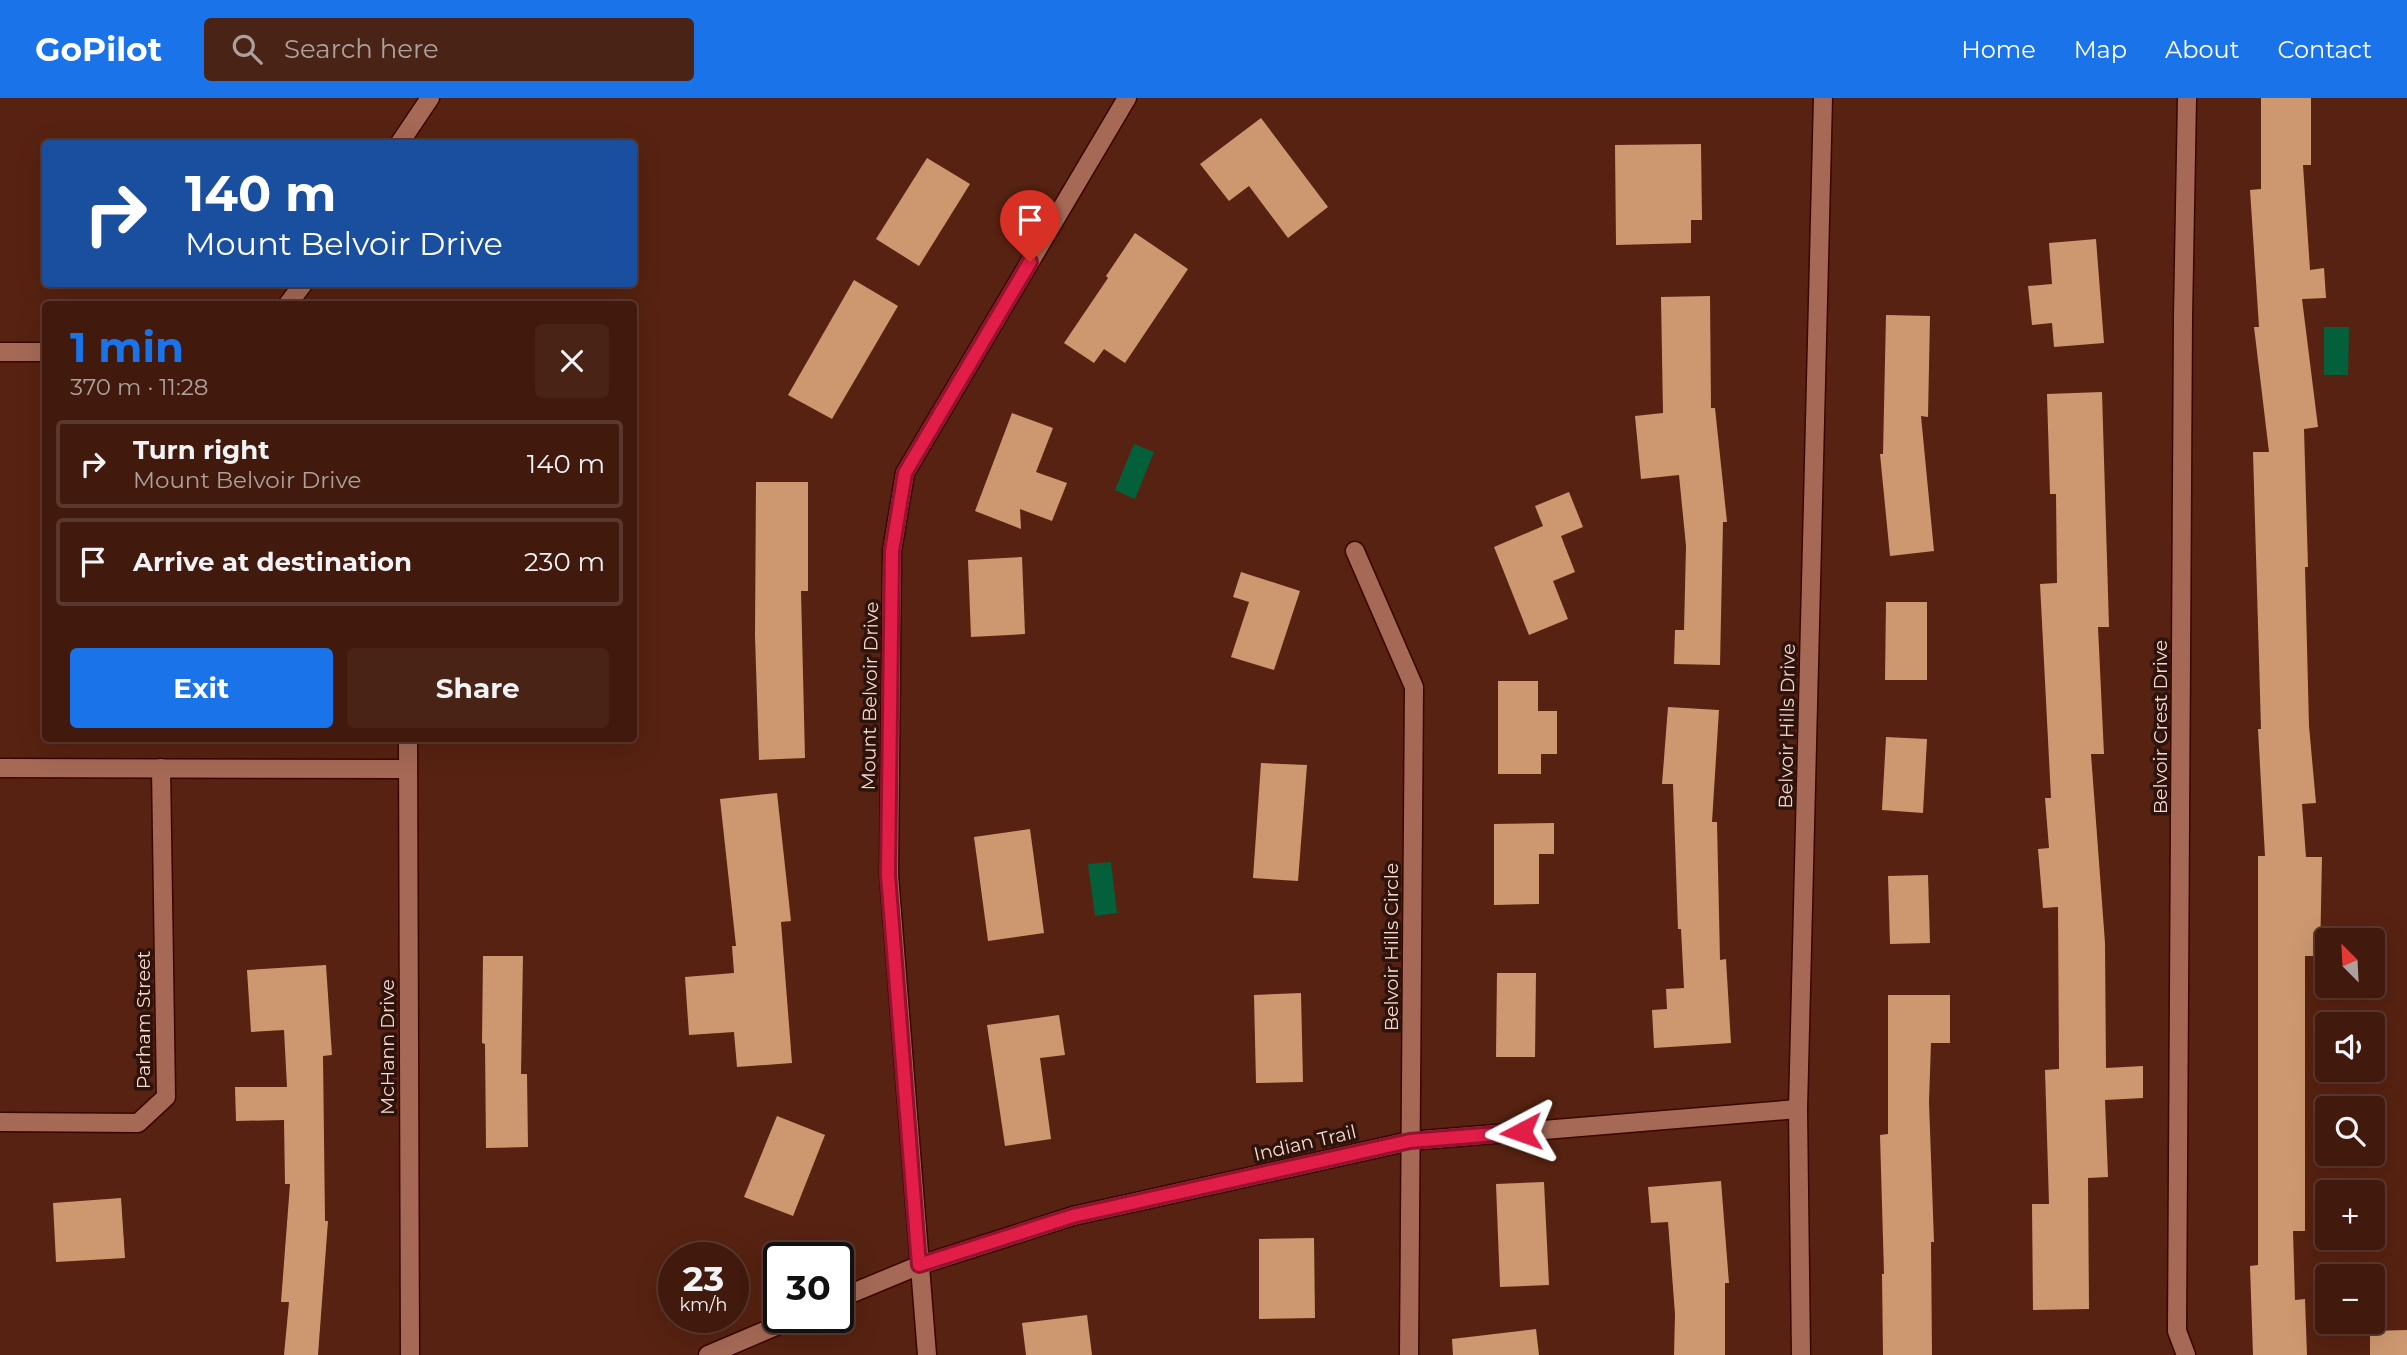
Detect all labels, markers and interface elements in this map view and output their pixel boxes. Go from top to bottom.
search box [204,18,694,81]
text: GoPilot [35,29,162,69]
icon: search [228,30,266,68]
text: Search here [284,33,439,65]
text: Home [1961,35,2036,64]
text: Map [2074,35,2127,64]
text: About [2165,35,2239,64]
text: Contact [2277,35,2372,64]
text: 140 m [185,164,337,223]
icon: right [70,168,161,259]
pin [1000,190,1060,262]
icon: arrive [1011,201,1049,239]
text: Mount Belvoir Drive [185,224,503,263]
text: 1 min [70,321,184,373]
button: close [535,324,609,398]
text: 370 m · 11:28 [70,373,209,401]
text: Turn right [133,434,269,466]
icon: right [74,445,112,483]
text: 140 m [527,448,605,480]
text: Mount Belvoir Drive [133,466,361,494]
icon: arrive [74,543,112,581]
text: Arrive at destination [133,546,412,578]
text: 230 m [524,546,605,578]
street label: Mount Belvoir Drive [857,601,883,791]
street label: Belvoir Crest Drive [2149,640,2172,814]
street label: Belvoir Hills Drive [1774,643,1800,809]
button: Exit [70,648,333,728]
button: Share [347,648,609,728]
street label: Belvoir Hills Circle [1380,863,1403,1031]
north arrow [2315,928,2385,998]
map controls [2315,928,2385,1334]
street label: Parham Street [132,950,155,1089]
street label: McHann Drive [376,979,399,1115]
button: sound [2315,1012,2385,1082]
position arrow [1484,1095,1558,1169]
button: search [2315,1096,2385,1166]
street label: Indian Trail [1251,1120,1359,1166]
button: + [2315,1180,2385,1250]
speed limit sign: 30 [763,1242,854,1333]
text: 23 [683,1257,724,1300]
button: − [2315,1264,2385,1334]
text: km/h [679,1294,728,1316]

